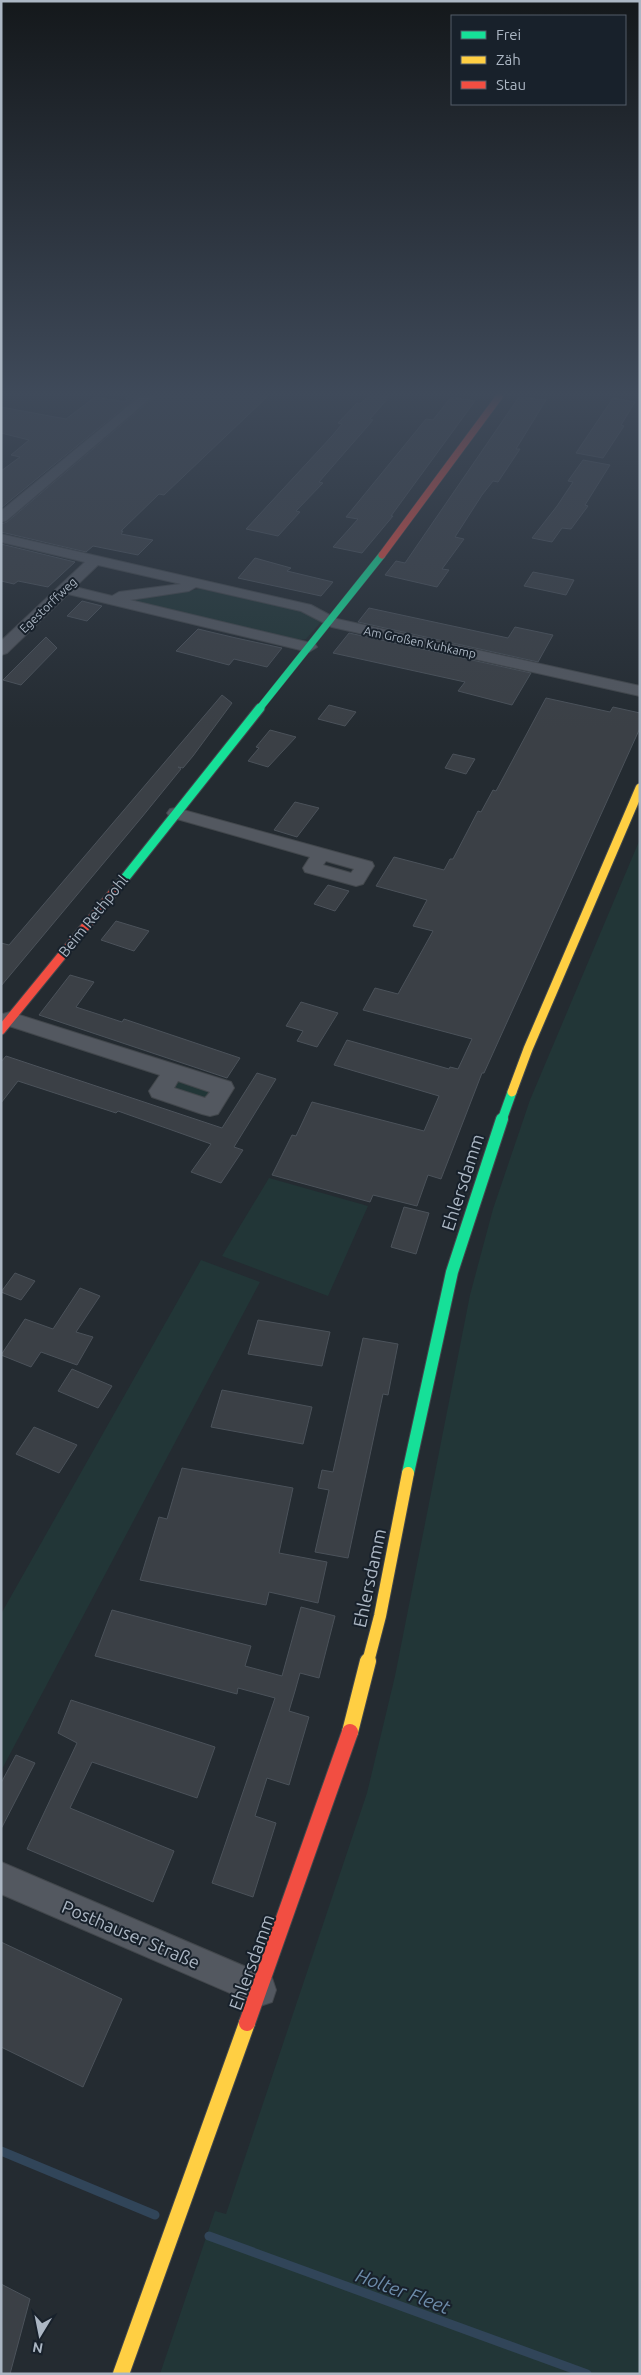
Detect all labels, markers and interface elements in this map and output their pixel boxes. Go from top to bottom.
legend [451,15,626,105]
text: Frei [496,26,521,43]
text: Zäh [496,51,521,68]
text: Stau [496,76,526,93]
street label: Egestorffweg [17,575,79,635]
street label: Am Großen Kuhkamp [363,624,477,660]
street label: Beim Rethpohl [55,872,131,960]
street label: Ehlersdamm [437,1131,487,1233]
street label: Ehlersdamm [349,1527,389,1629]
street label: Posthauser Straße [59,1896,203,1972]
street label: Ehlersdamm [224,1911,278,2013]
water label: Holter Fleet [353,2264,454,2318]
north arrow [15,2310,65,2360]
text: N [31,2339,44,2357]

